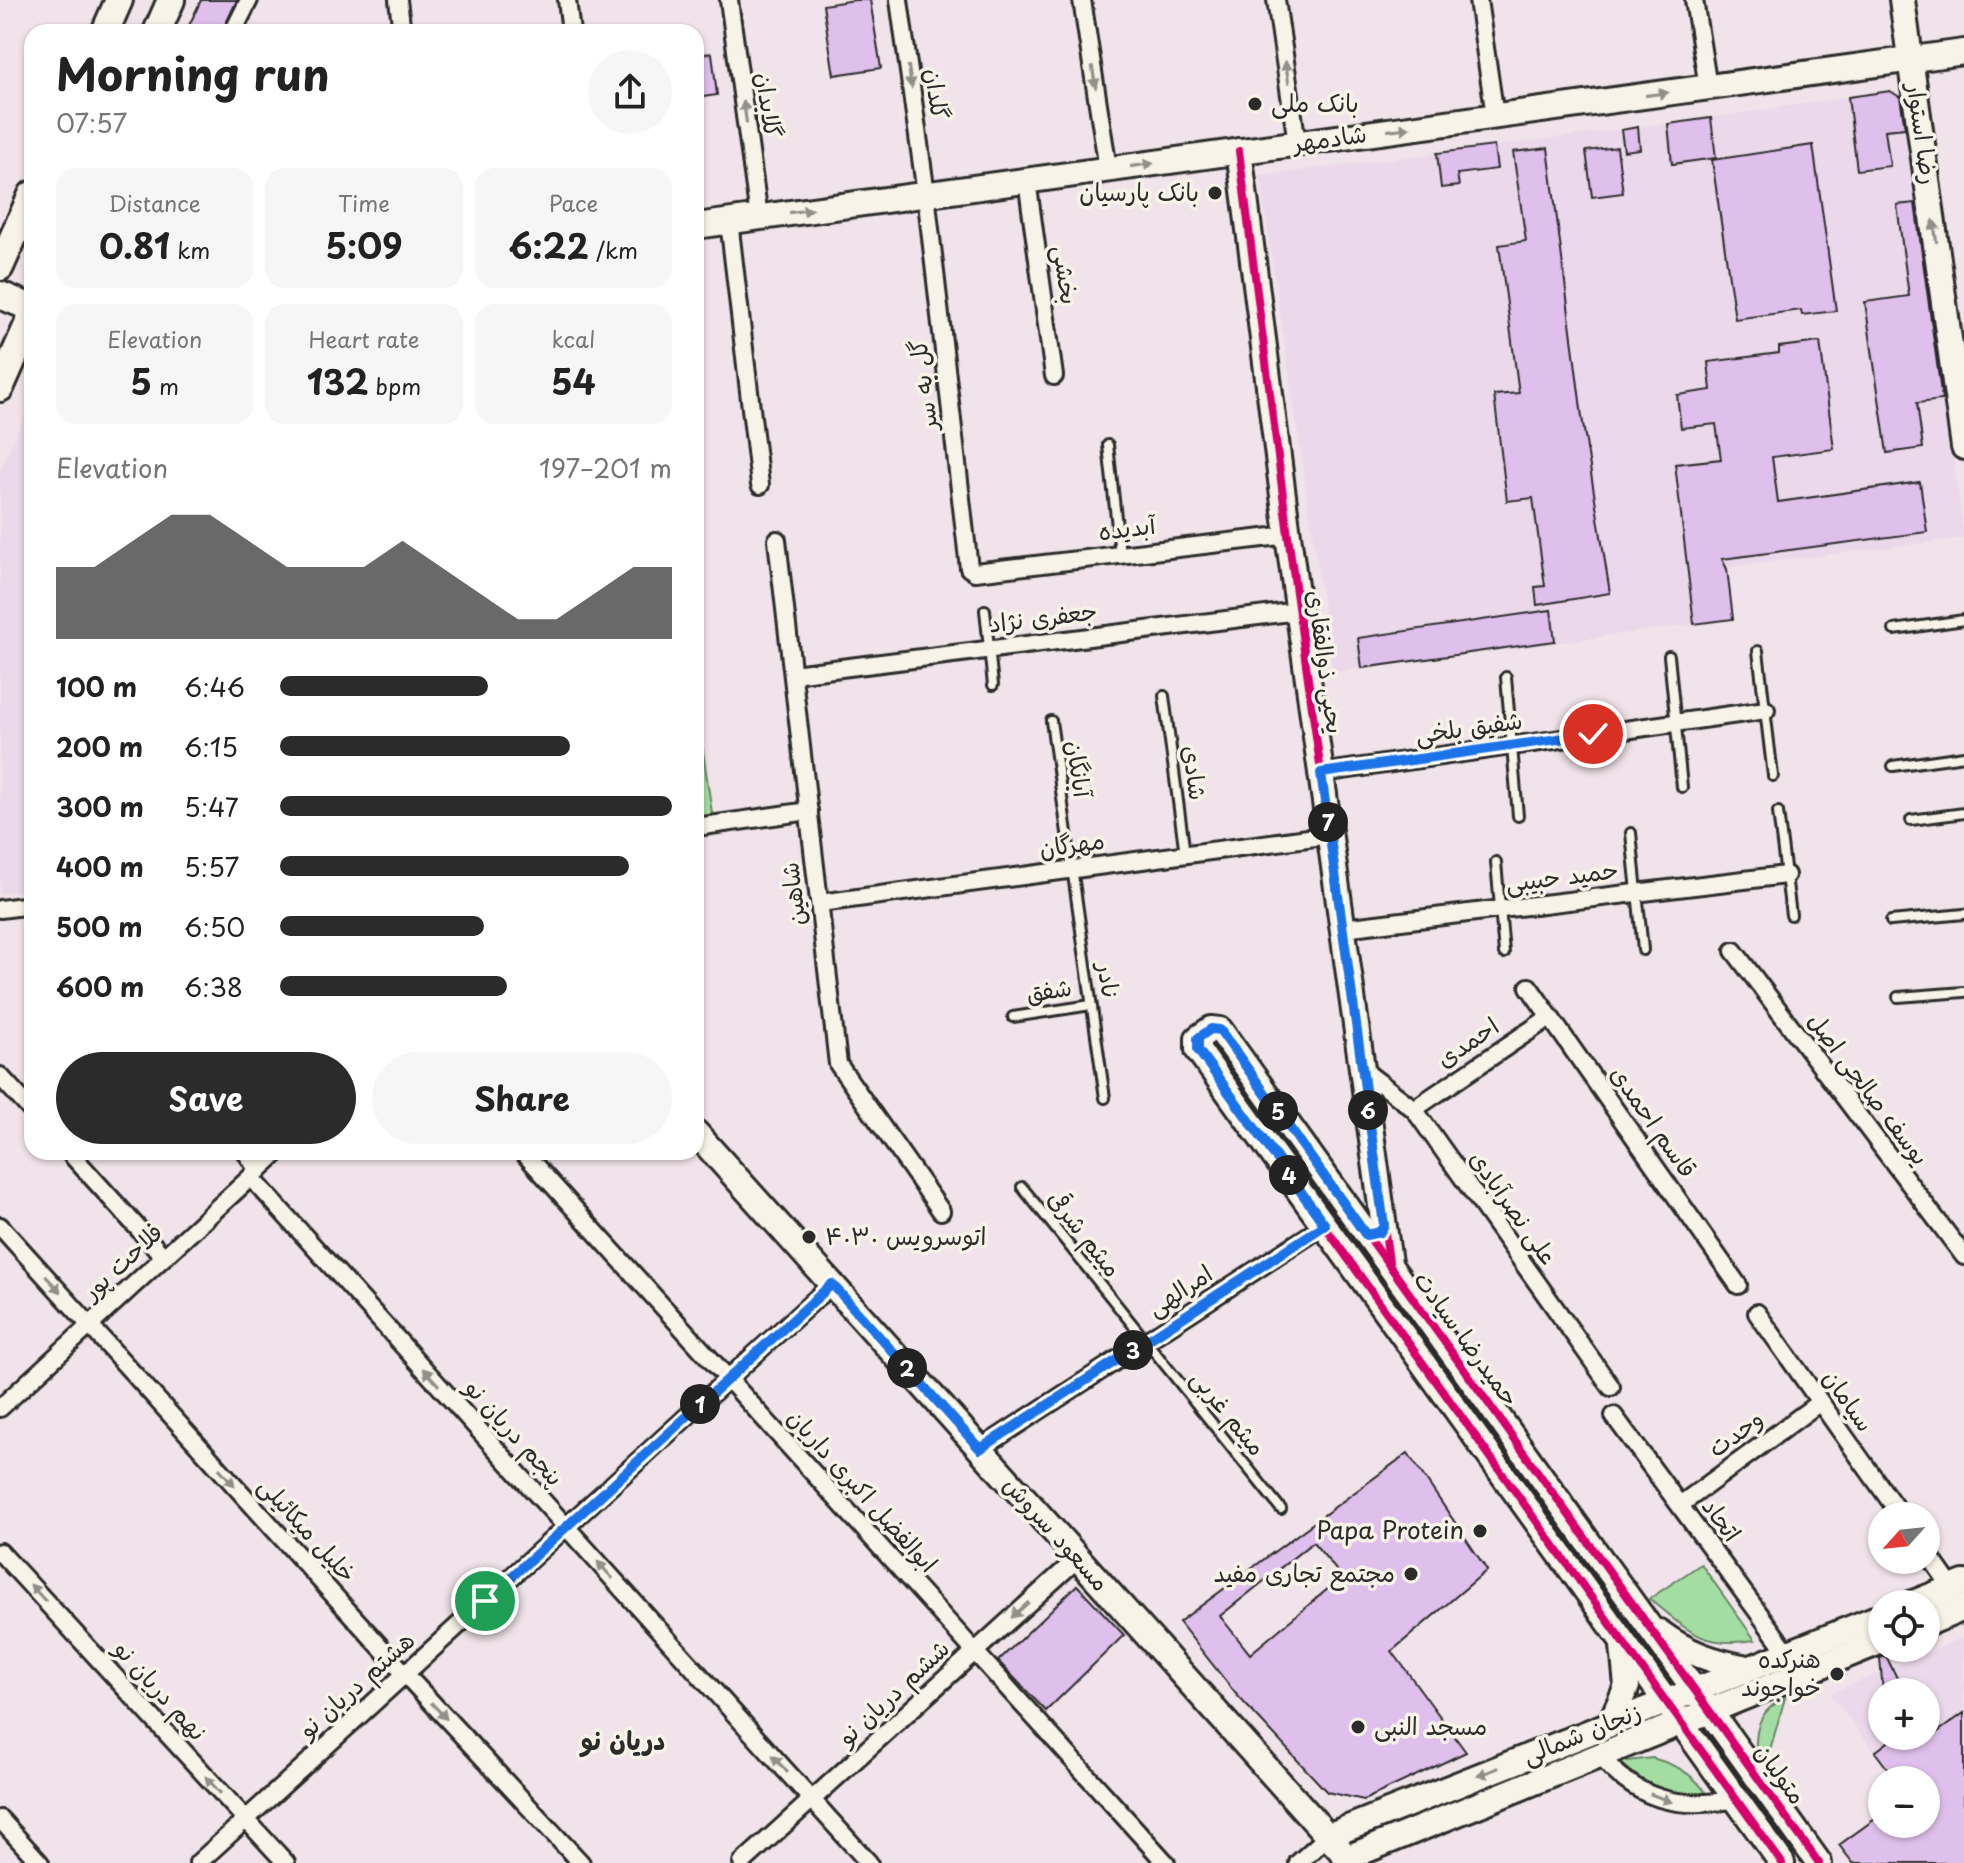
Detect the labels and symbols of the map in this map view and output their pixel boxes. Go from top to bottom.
one-way arrow [1280,59,1293,84]
one-way arrow [904,65,917,90]
one-way arrow [1088,65,1101,90]
street label: گلدان [917,66,959,122]
street label: گلابدان [748,70,792,140]
street label: رضا استوار [1899,79,1949,187]
place label: بانک ملی [1271,84,1359,120]
one-way arrow [1645,87,1670,100]
marker: بانک ملی [1246,95,1264,113]
one-way arrow [738,99,751,124]
street label: شادمهر [1289,114,1369,160]
one-way arrow [1387,122,1412,135]
one-way arrow [1130,158,1155,171]
place label: بانک پارسیان [1079,173,1199,209]
marker: بانک پارسیان [1206,184,1224,202]
one-way arrow [789,204,814,217]
one-way arrow [1928,218,1941,243]
street label: بخشی [1045,243,1089,307]
street label: گل به سر [899,338,946,435]
street label: آبدیده [1096,506,1158,548]
street label: یحیی ذوالفقاری [1299,588,1355,736]
street label: جعفری نژاد [986,592,1099,641]
pin [1559,700,1627,768]
street label: شفیق بلخی [1413,701,1525,751]
street label: آبانگان [1058,738,1102,801]
street label: شادی [1175,743,1217,802]
pin: 7 [1308,802,1348,842]
street label: مهرگان [1037,821,1107,865]
street label: حمید حبیبی [1503,850,1620,900]
street label: شاهین [770,860,814,928]
street label: نادر [1089,958,1130,1001]
street label: شفق [1023,968,1074,1010]
street label: یوسف صالحی اصل [1800,1004,1939,1172]
street label: احمدی [1428,1007,1505,1075]
street label: قاسم احمدی [1601,1057,1707,1185]
pin: 6 [1348,1090,1388,1130]
pin: 5 [1258,1091,1298,1131]
street label: علی نصرآبادی [1462,1142,1567,1272]
pin: 4 [1269,1155,1309,1195]
street label: میثم شرقی [1039,1182,1131,1285]
street label: فلاحت پور [72,1214,170,1309]
place label: اتوسرویس ۴۰۳۰ [825,1217,986,1253]
marker: اتوسرویس ۴۰۳۰ [800,1228,818,1246]
street label: امرالهی [1139,1255,1219,1324]
street label: حمیدرضا سیادت [1406,1263,1529,1413]
one-way arrow [43,1274,61,1293]
pin: 3 [1113,1330,1153,1370]
pin: 2 [887,1348,927,1388]
street label: میثم غربی [1182,1361,1276,1464]
street label: سیامان [1815,1361,1884,1438]
one-way arrow [423,1368,441,1387]
street label: پنجم دریان‌ نو [455,1369,573,1494]
pin: 1 [680,1384,720,1424]
street label: ابوالفضل اکبری داریان [780,1400,947,1580]
street label: وحدت [1700,1400,1770,1465]
one-way arrow [218,1466,235,1486]
street label: مسعود سروش [996,1467,1119,1598]
street label: خلیل میکائیلی [251,1468,366,1590]
street label: اتحاد [1694,1489,1751,1548]
north arrow [1868,1502,1940,1574]
place label: Papa Protein [1316,1511,1464,1547]
marker: Papa Protein [1471,1522,1489,1540]
place label: مجتمع تجاری مفید [1213,1554,1395,1591]
one-way arrow [597,1561,615,1580]
marker: مجتمع تجاری مفید [1402,1565,1420,1583]
pin [451,1567,519,1635]
one-way arrow [30,1584,47,1604]
one-way arrow [1011,1601,1031,1618]
street label: هشتم دریان‌ نو [288,1622,423,1748]
street label: نهم دریان‌ نو [104,1630,216,1749]
street label: ششم دریان‌ نو [827,1630,958,1756]
place label: هنرکده خواجوند [1741,1640,1821,1704]
marker: هنرکده خواجوند [1828,1665,1846,1683]
street label: زنجان شمالی [1517,1692,1646,1772]
one-way arrow [429,1701,448,1720]
place label: مسجد النبی [1374,1707,1487,1743]
marker: مسجد النبی [1349,1718,1367,1736]
district label: دریان نو [579,1720,665,1759]
street label: متولیان [1747,1735,1816,1811]
one-way arrow [771,1754,789,1773]
one-way arrow [1476,1766,1500,1779]
one-way arrow [205,1776,223,1795]
one-way arrow [1649,1792,1673,1805]

